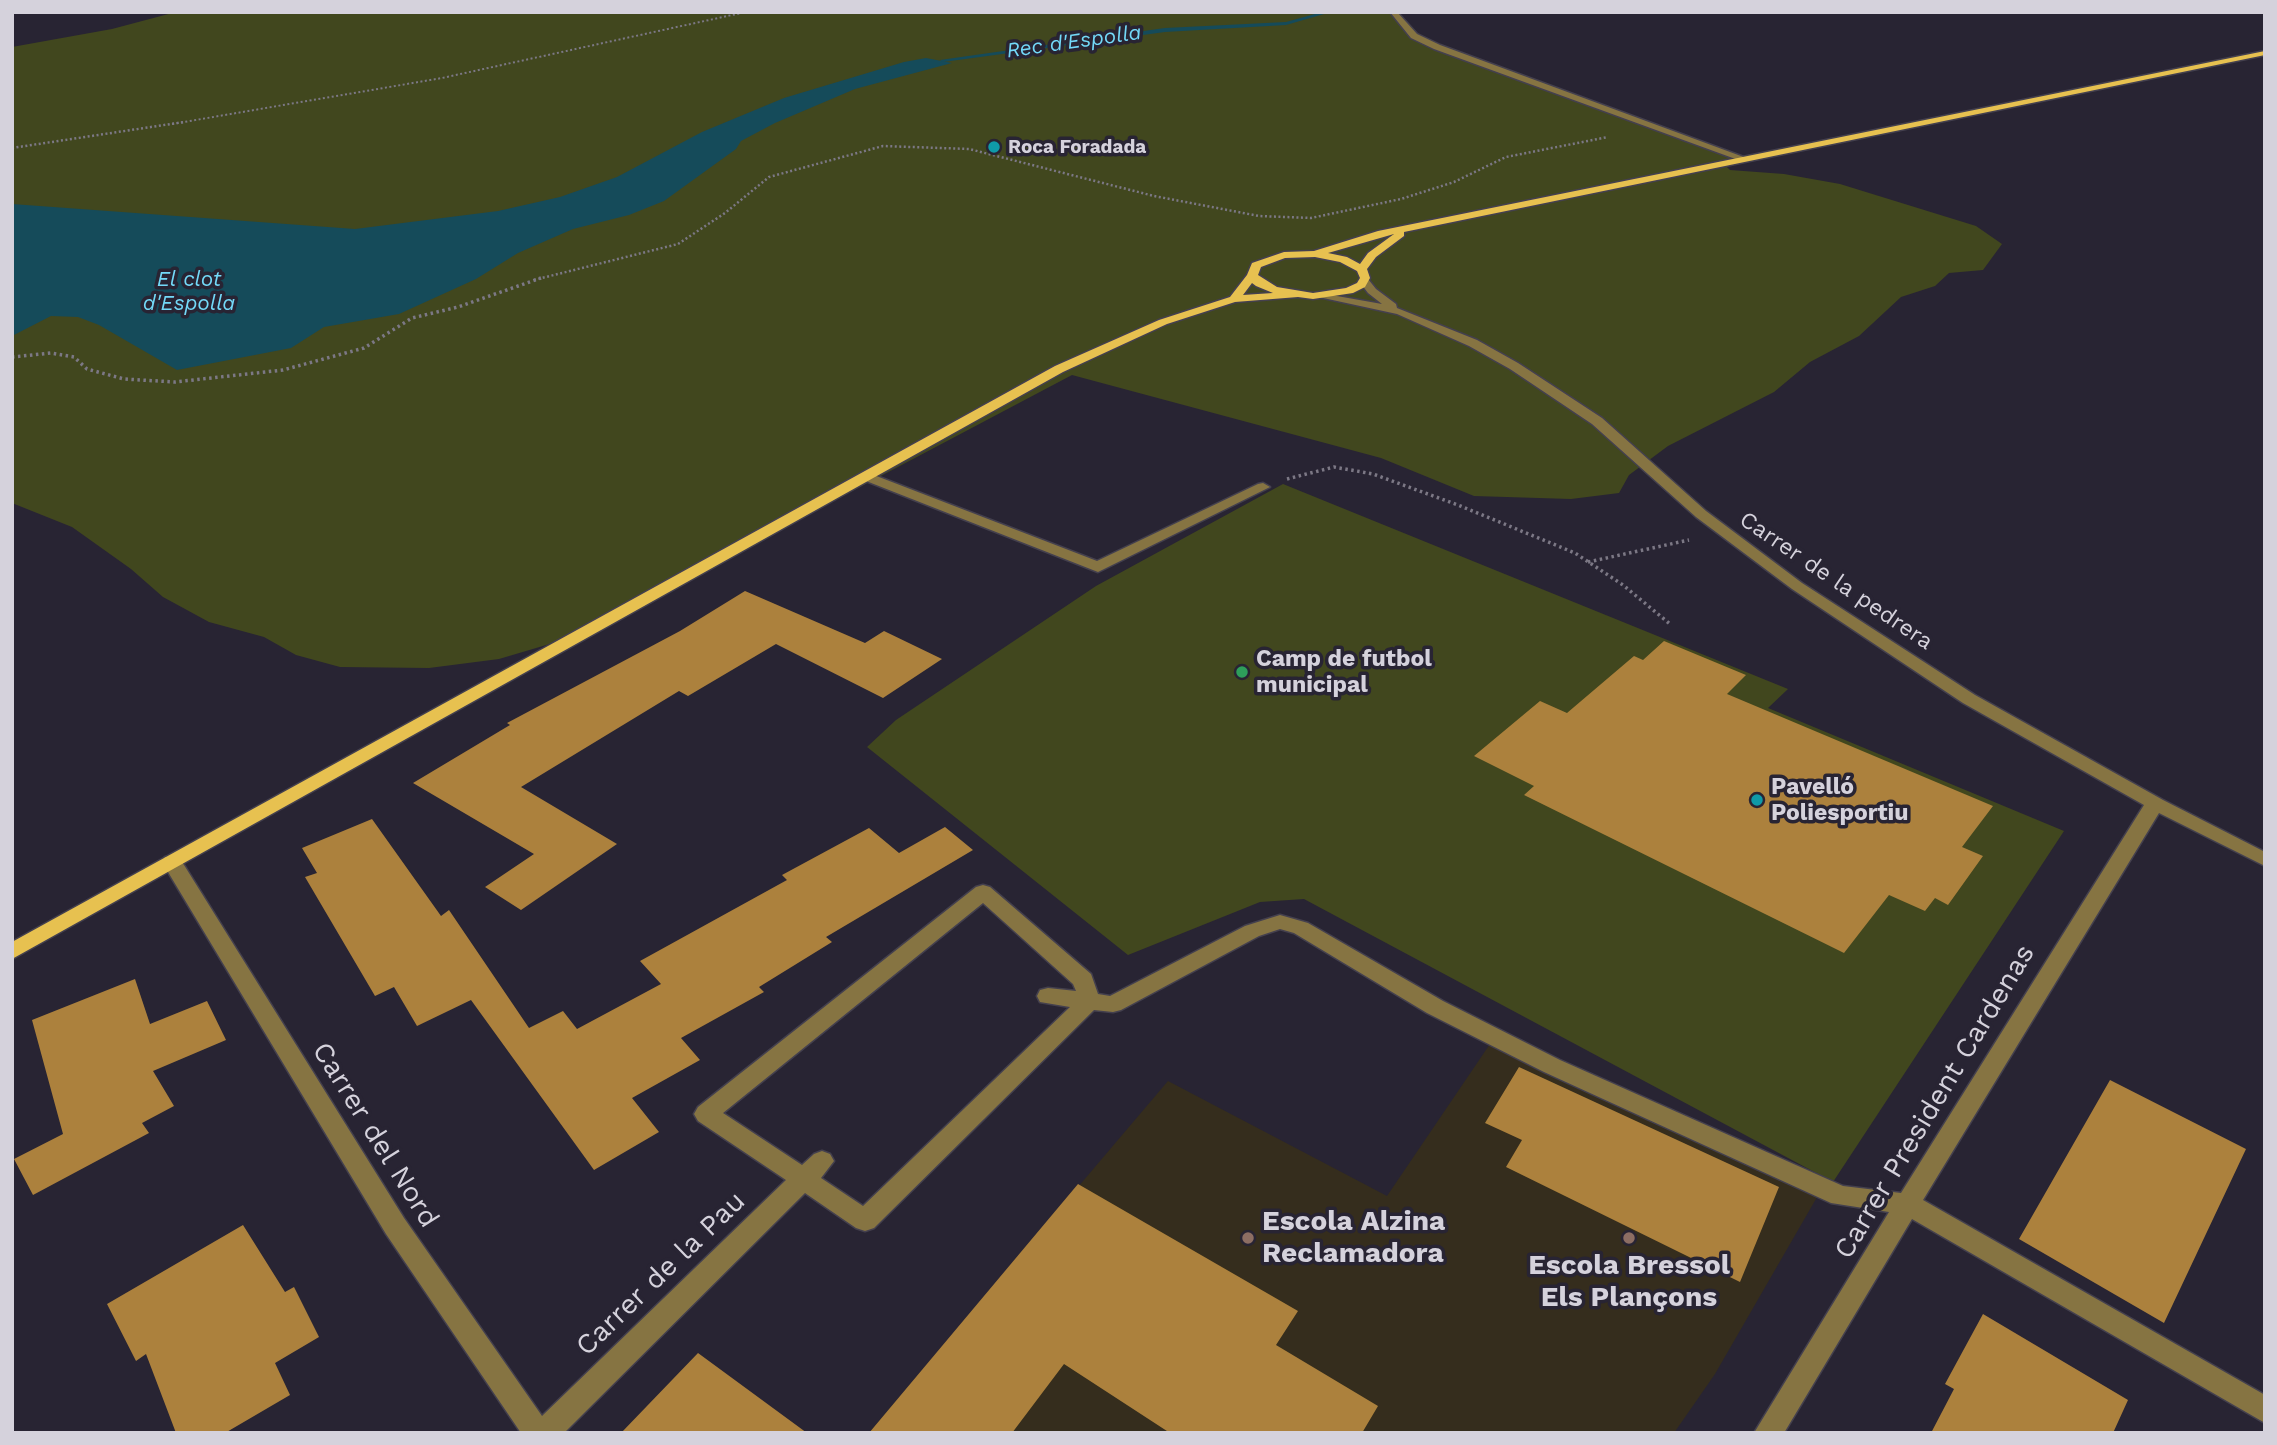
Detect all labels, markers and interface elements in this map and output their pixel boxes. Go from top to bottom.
water label: Rec d'Espolla [1005,20,1143,64]
place label: Roca Foradada [1008,136,1146,158]
marker: Roca Foradada [986,139,1002,155]
water label: El clot d'Espolla [143,267,235,317]
street label: Carrer de la pedrera [1734,506,1938,656]
place label: Camp de futbol municipal [1256,645,1432,699]
marker: Camp de futbol municipal [1234,664,1250,680]
place label: Pavelló Poliesportiu [1771,773,1908,827]
marker: Pavelló Poliesportiu [1749,792,1765,808]
street label: Carrer President Cardenas [1828,939,2042,1265]
street label: Carrer del Nord [305,1036,445,1234]
street label: Carrer de la Pau [569,1185,753,1363]
place label: Escola Alzina Reclamadora [1262,1205,1445,1271]
marker: Escola Alzina Reclamadora [1240,1230,1256,1246]
marker: Escola Bressol Els Plançons [1621,1230,1637,1246]
place label: Escola Bressol Els Plançons [1528,1249,1730,1315]

